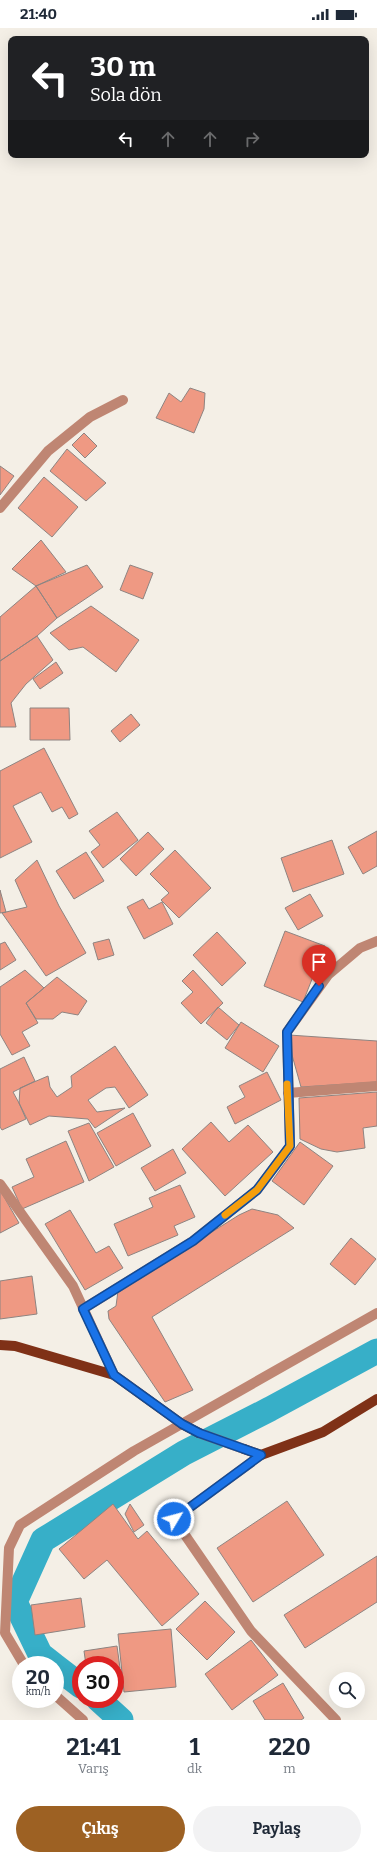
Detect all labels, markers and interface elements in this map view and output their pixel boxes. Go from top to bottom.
text: 21:40 [20,5,57,23]
text: 30 m [90,50,156,83]
icon: left [24,52,76,104]
text: Sola dön [90,84,162,106]
icon: left [115,128,137,150]
icon: ahead [157,128,179,150]
icon: ahead [199,128,221,150]
icon: right [241,128,263,150]
pin [302,945,336,986]
icon: arrive [308,951,330,973]
position arrow [153,1498,195,1540]
speed limit sign: 30 [72,1656,124,1708]
text: 20 [26,1665,50,1689]
map controls [329,1672,365,1708]
button: search [329,1672,365,1708]
text: km/h [26,1686,50,1698]
text: 21:41 [66,1733,121,1761]
text: 1 [189,1733,200,1761]
text: 220 [268,1733,311,1761]
text: Varış [78,1761,109,1776]
text: dk [187,1761,202,1776]
text: m [283,1761,296,1776]
button: Çıkış [16,1806,185,1852]
button: Paylaş [193,1806,361,1852]

